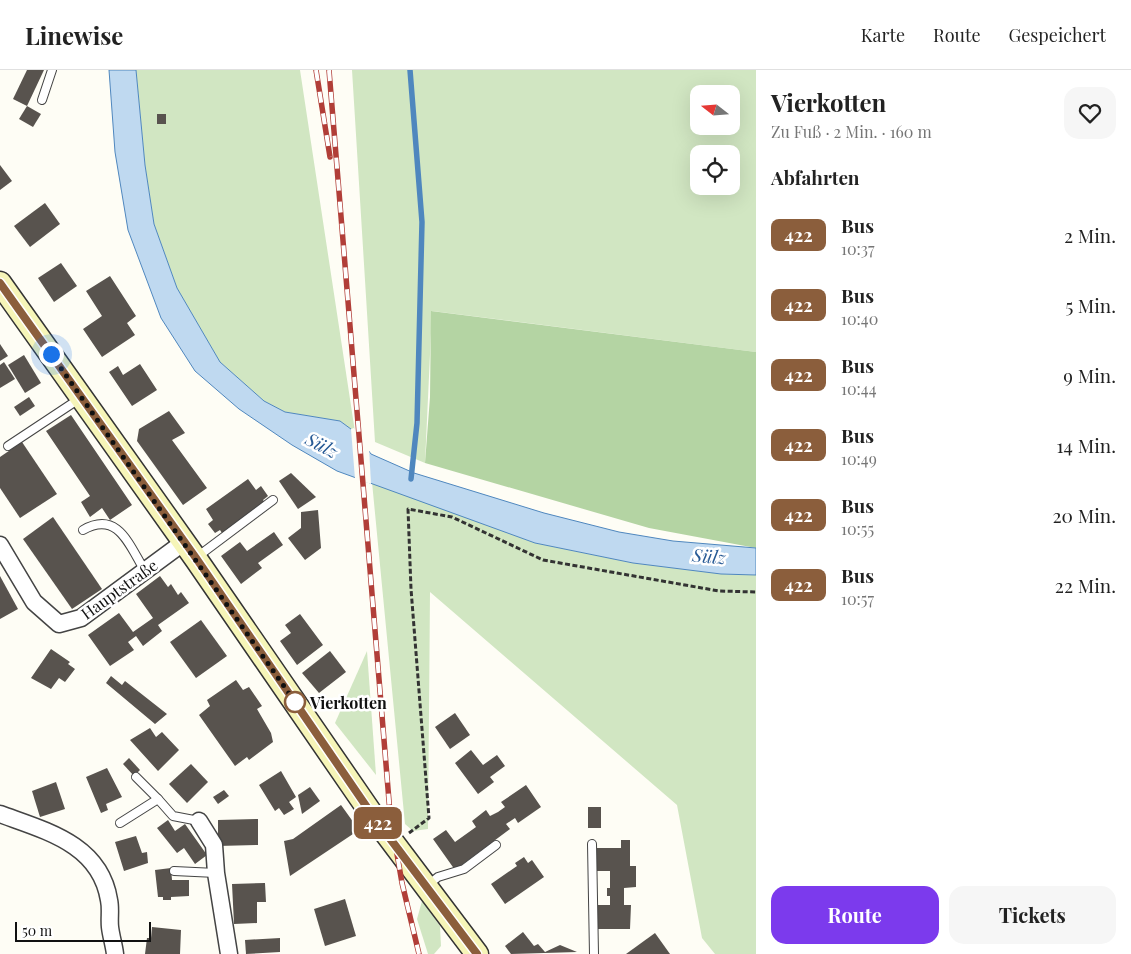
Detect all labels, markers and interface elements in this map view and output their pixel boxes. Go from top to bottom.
text: Linewise [25,19,123,51]
text: Karte [861,23,905,47]
text: Route [933,23,981,47]
text: Gespeichert [1009,23,1106,47]
north arrow [690,85,740,135]
map controls [690,85,740,195]
text: Vierkotten [771,86,886,118]
button: heart [1064,87,1116,139]
text: Zu Fuß · 2 Min. · 160 m [771,121,932,142]
button: locate [690,145,740,195]
text: Abfahrten [771,164,860,190]
text: Bus [841,212,874,238]
text: 2 Min. [1064,222,1116,248]
text: 422 [784,223,813,247]
text: 10:37 [841,238,875,259]
text: Bus [841,282,874,308]
text: 5 Min. [1065,292,1116,318]
text: 422 [784,293,813,317]
text: 10:40 [841,308,878,329]
your location [39,342,64,367]
text: Bus [841,352,874,378]
text: 9 Min. [1063,362,1116,388]
text: 422 [784,363,813,387]
text: 10:44 [841,378,877,399]
text: Bus [841,422,874,448]
water label: Sülz [301,426,343,464]
text: 14 Min. [1057,432,1116,458]
text: 422 [784,433,813,457]
text: 10:49 [841,448,877,469]
text: Bus [841,492,874,518]
text: 20 Min. [1053,502,1116,528]
text: 422 [784,503,813,527]
text: 10:55 [841,518,874,539]
water label: Sülz [690,543,728,569]
street label: Hauptstraße [77,554,161,624]
text: Bus [841,562,874,588]
text: 22 Min. [1055,572,1116,598]
text: 422 [784,573,813,597]
text: 10:57 [841,588,874,609]
marker: Vierkotten [284,691,306,713]
place label: Vierkotten [309,692,387,713]
line badge: 422 [349,807,407,839]
text: 422 [364,811,392,835]
button: Route [771,886,939,944]
button: Tickets [949,886,1116,944]
scale bar [15,919,151,942]
text: 50 m [22,921,52,940]

